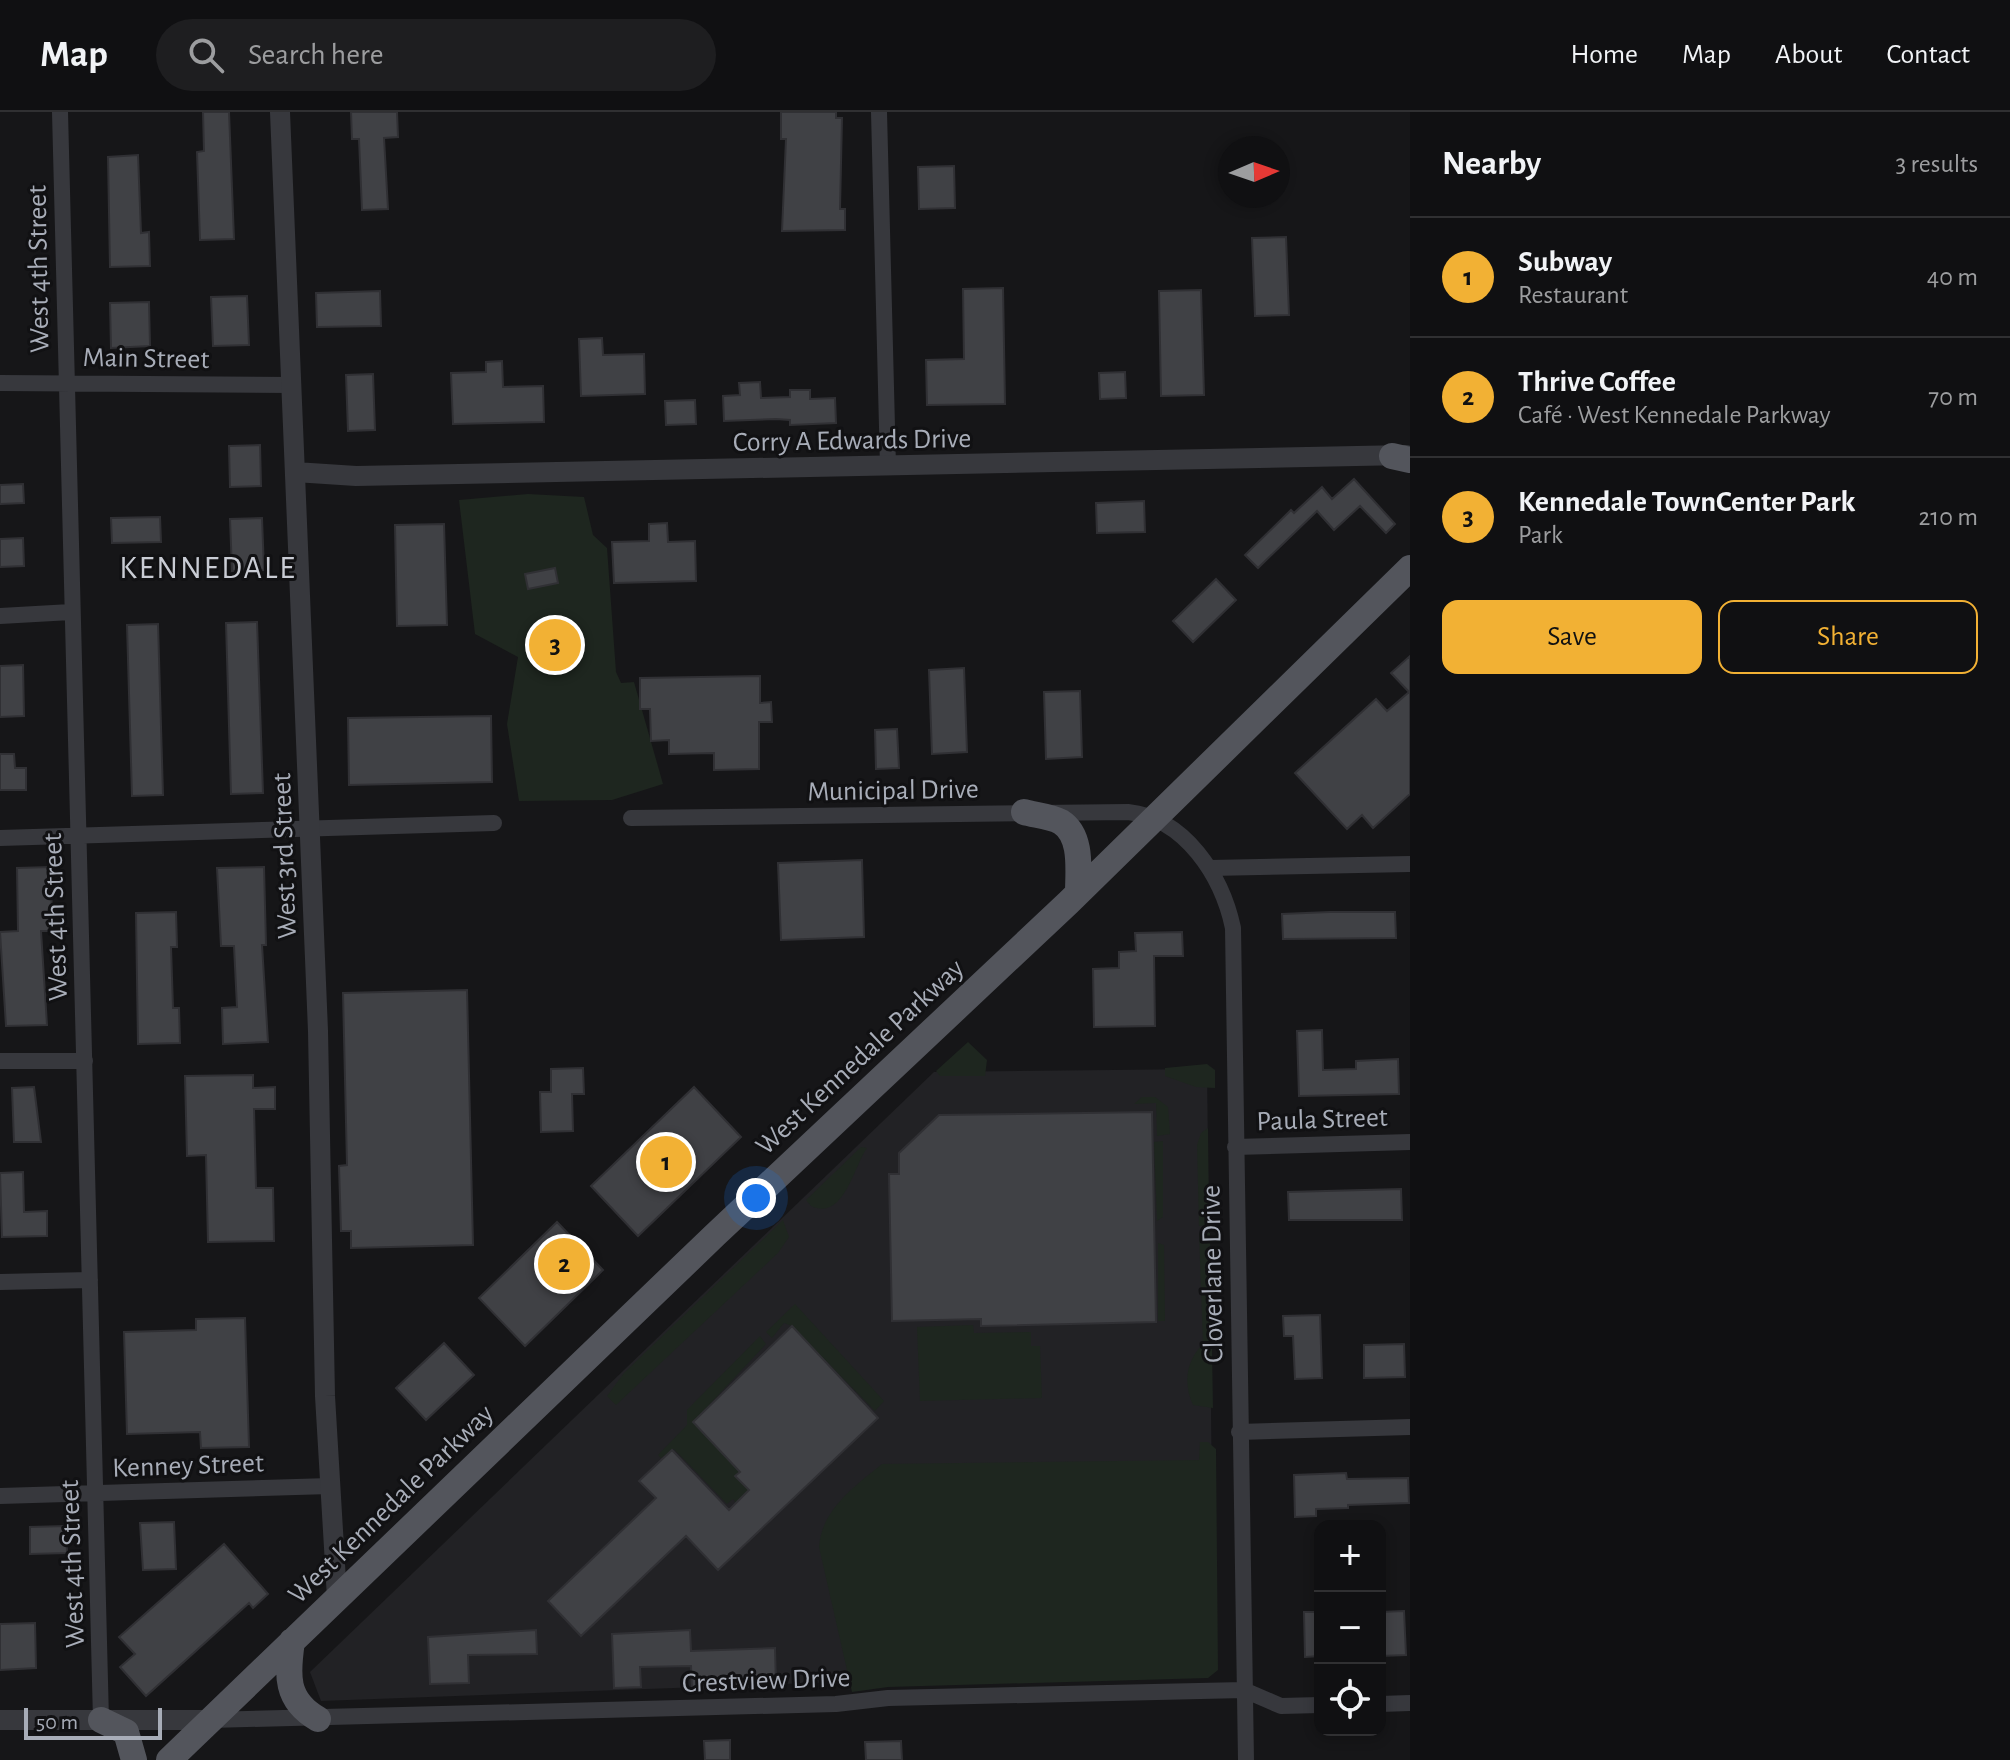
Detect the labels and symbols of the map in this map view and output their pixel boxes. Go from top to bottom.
north arrow [1218,136,1290,208]
street label: West 4th Street [24,185,54,353]
street label: Main Street [82,344,210,374]
street label: Corry A Edwards Drive [733,425,971,457]
district label: KENNEDALE [119,552,297,584]
pin: 3 [529,615,581,675]
street label: West 3rd Street [268,772,302,939]
street label: Municipal Drive [807,776,979,806]
street label: West 4th Street [39,832,73,1001]
street label: West Kennedale Parkway [751,954,970,1161]
street label: Paula Street [1256,1104,1388,1136]
pin: 1 [640,1132,692,1192]
your location [736,1178,776,1218]
street label: Cloverlane Drive [1197,1185,1229,1363]
pin: 2 [538,1234,590,1294]
street label: West Kennedale Parkway [284,1400,499,1609]
street label: Kenney Street [112,1449,264,1483]
street label: West 4th Street [56,1479,90,1648]
street label: Crestview Drive [681,1664,851,1698]
scale bar [24,1704,162,1740]

